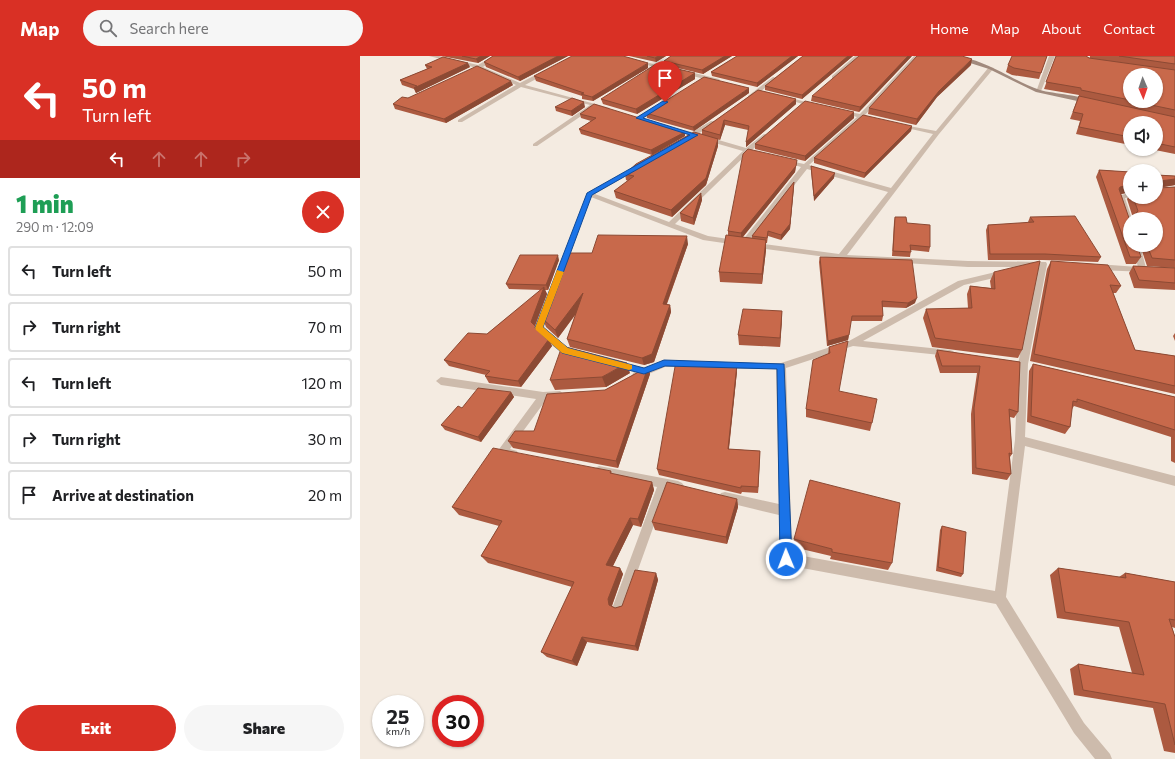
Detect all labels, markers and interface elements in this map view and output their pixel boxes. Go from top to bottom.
search box [83,10,363,46]
text: Map [20,17,59,40]
icon: search [97,17,119,39]
text: Search here [129,19,209,37]
text: Home [930,20,969,37]
text: Map [991,20,1019,37]
text: About [1041,20,1081,37]
text: Contact [1103,20,1155,37]
pin [648,61,682,102]
icon: arrive [654,67,676,89]
north arrow [1123,68,1163,108]
map controls [1123,68,1163,252]
text: 50 m [82,70,147,104]
icon: left [16,72,68,124]
text: Turn left [82,104,151,126]
button: sound [1123,116,1163,156]
icon: left [106,148,128,170]
icon: ahead [148,148,170,170]
icon: ahead [190,148,212,170]
icon: right [232,148,254,170]
button: + [1123,164,1163,204]
text: 1 min [16,189,74,218]
button: close [302,191,344,233]
button: − [1123,212,1163,252]
text: 290 m · 12:09 [16,219,94,235]
icon: left [18,260,40,282]
text: Turn left [52,262,111,280]
text: 50 m [308,262,342,280]
icon: right [18,316,40,338]
text: Turn right [52,318,121,336]
text: 70 m [308,318,342,336]
icon: left [18,372,40,394]
text: Turn left [52,374,111,392]
text: 120 m [302,374,342,392]
icon: right [18,428,40,450]
text: Turn right [52,430,121,448]
text: 30 m [308,430,342,448]
icon: arrive [18,484,40,506]
text: Arrive at destination [52,486,194,504]
text: 20 m [308,486,342,504]
position arrow [765,538,807,580]
speed limit sign: 30 [432,695,484,747]
text: 25 [386,704,410,728]
button: Exit [16,705,176,751]
button: Share [184,705,344,751]
text: km/h [386,725,410,737]

